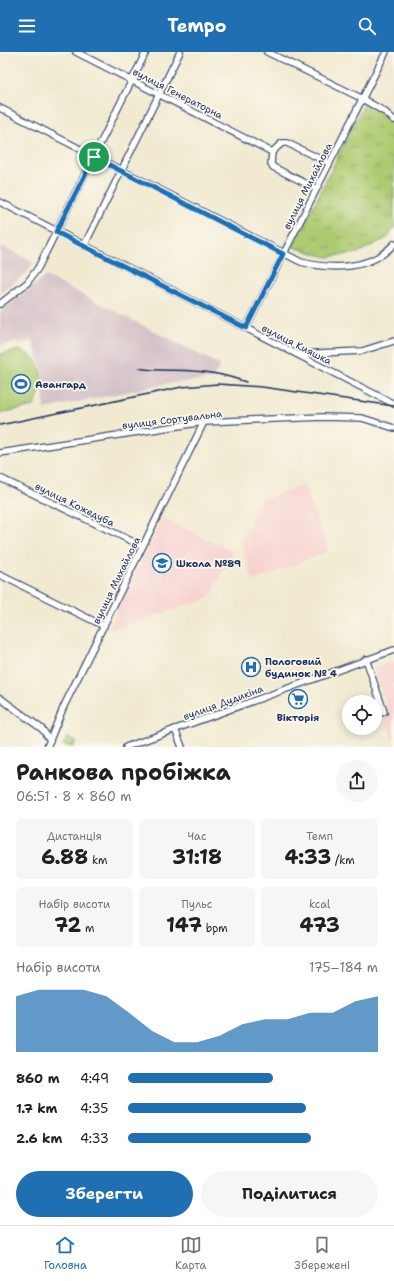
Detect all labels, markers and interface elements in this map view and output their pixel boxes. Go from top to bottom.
text: Tempo [168,14,226,38]
icon: menu [16,15,38,37]
icon: search [356,15,378,37]
street label: вулиця Генераторна [131,65,226,122]
pin [77,140,111,174]
street label: вулиця Михайлова [280,140,335,232]
icon: arrive [83,146,105,168]
street label: вулиця Кияшка [260,321,335,368]
sports icon: Авангард [10,373,32,395]
place label: Авангард [35,378,86,391]
street label: вулиця Сортувальна [121,407,224,432]
street label: вулиця Кожедуба [33,480,117,530]
street label: вулиця Михайлова [90,534,144,626]
school or university icon: Школа №89 [151,552,173,574]
place label: Школа №89 [176,557,241,570]
place label: Пологовий будинок № 4 [265,655,337,680]
hospital icon: Пологовий будинок № 4 [240,656,262,678]
street label: вулиця Дудикіна [181,682,266,723]
supermarket icon: Вікторія [287,688,309,710]
map controls [342,695,382,735]
button: locate [342,695,382,735]
place label: Вікторія [277,711,319,724]
text: Ранкова пробіжка [16,758,231,787]
button: share [336,760,378,802]
text: 06:51 · 8 × 860 m [16,788,131,805]
text: Дистанція [47,829,102,844]
text: Час [188,829,206,844]
text: Темп [306,829,333,844]
text: 6.88 [41,844,88,870]
text: 31:18 [172,844,222,870]
text: 4:33 [285,844,331,870]
text: km [88,853,108,868]
text: /km [331,853,355,868]
text: Набір висоти [39,897,110,912]
text: Пульс [182,897,212,912]
text: kcal [309,897,330,912]
text: 72 [54,912,81,938]
text: 147 [166,912,202,938]
text: 473 [299,912,340,938]
text: m [81,921,94,936]
text: bpm [202,921,228,936]
text: Набір висоти [16,959,101,976]
text: 175–184 m [309,959,378,976]
text: 860 m [16,1070,60,1087]
text: 4:49 [80,1070,109,1087]
text: 1.7 km [16,1100,57,1117]
text: 4:35 [80,1100,108,1117]
text: 2.6 km [16,1130,62,1147]
text: 4:33 [80,1130,109,1147]
button: Зберегти [16,1171,193,1217]
button: Поділитися [201,1171,378,1217]
tab: Головна [44,1234,87,1273]
tab: Карта [175,1234,206,1273]
tab: Збережені [294,1234,350,1273]

